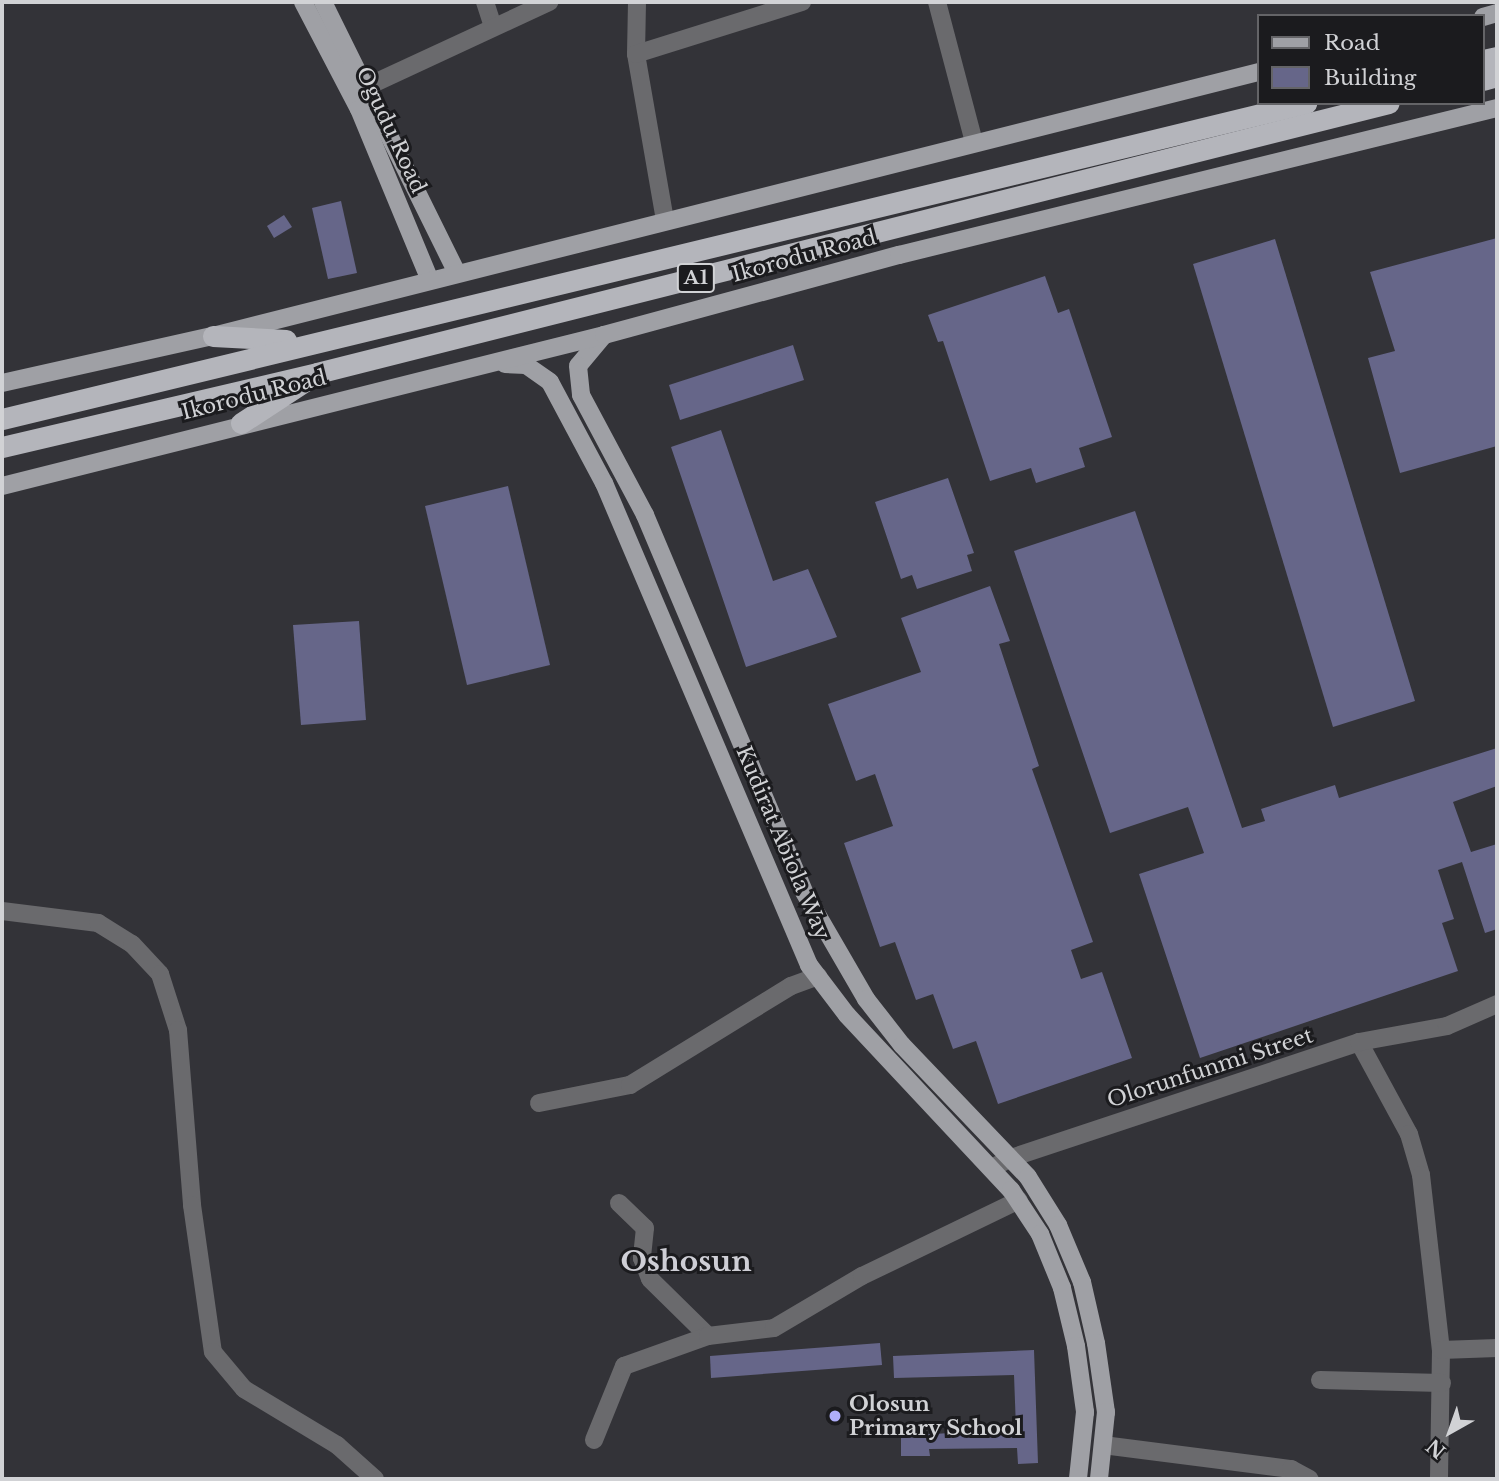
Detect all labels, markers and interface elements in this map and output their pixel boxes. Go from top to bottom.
legend [1258,14,1485,105]
text: Road [1324,30,1380,56]
street label: Ogudu Road [351,63,431,197]
text: Building [1324,65,1416,91]
street label: Ikorodu Road [729,225,879,287]
road number: A1 [677,262,715,294]
street label: Ikorodu Road [179,365,329,425]
street label: Kudirat Abiola Way [730,741,836,945]
street label: Olorunfunmi Street [1104,1023,1316,1113]
district label: Oshosun [620,1245,752,1279]
place label: Olosun Primary School [849,1391,1023,1441]
north arrow [1415,1397,1485,1467]
marker: Olosun Primary School [827,1408,843,1424]
text: N [1422,1434,1450,1463]

